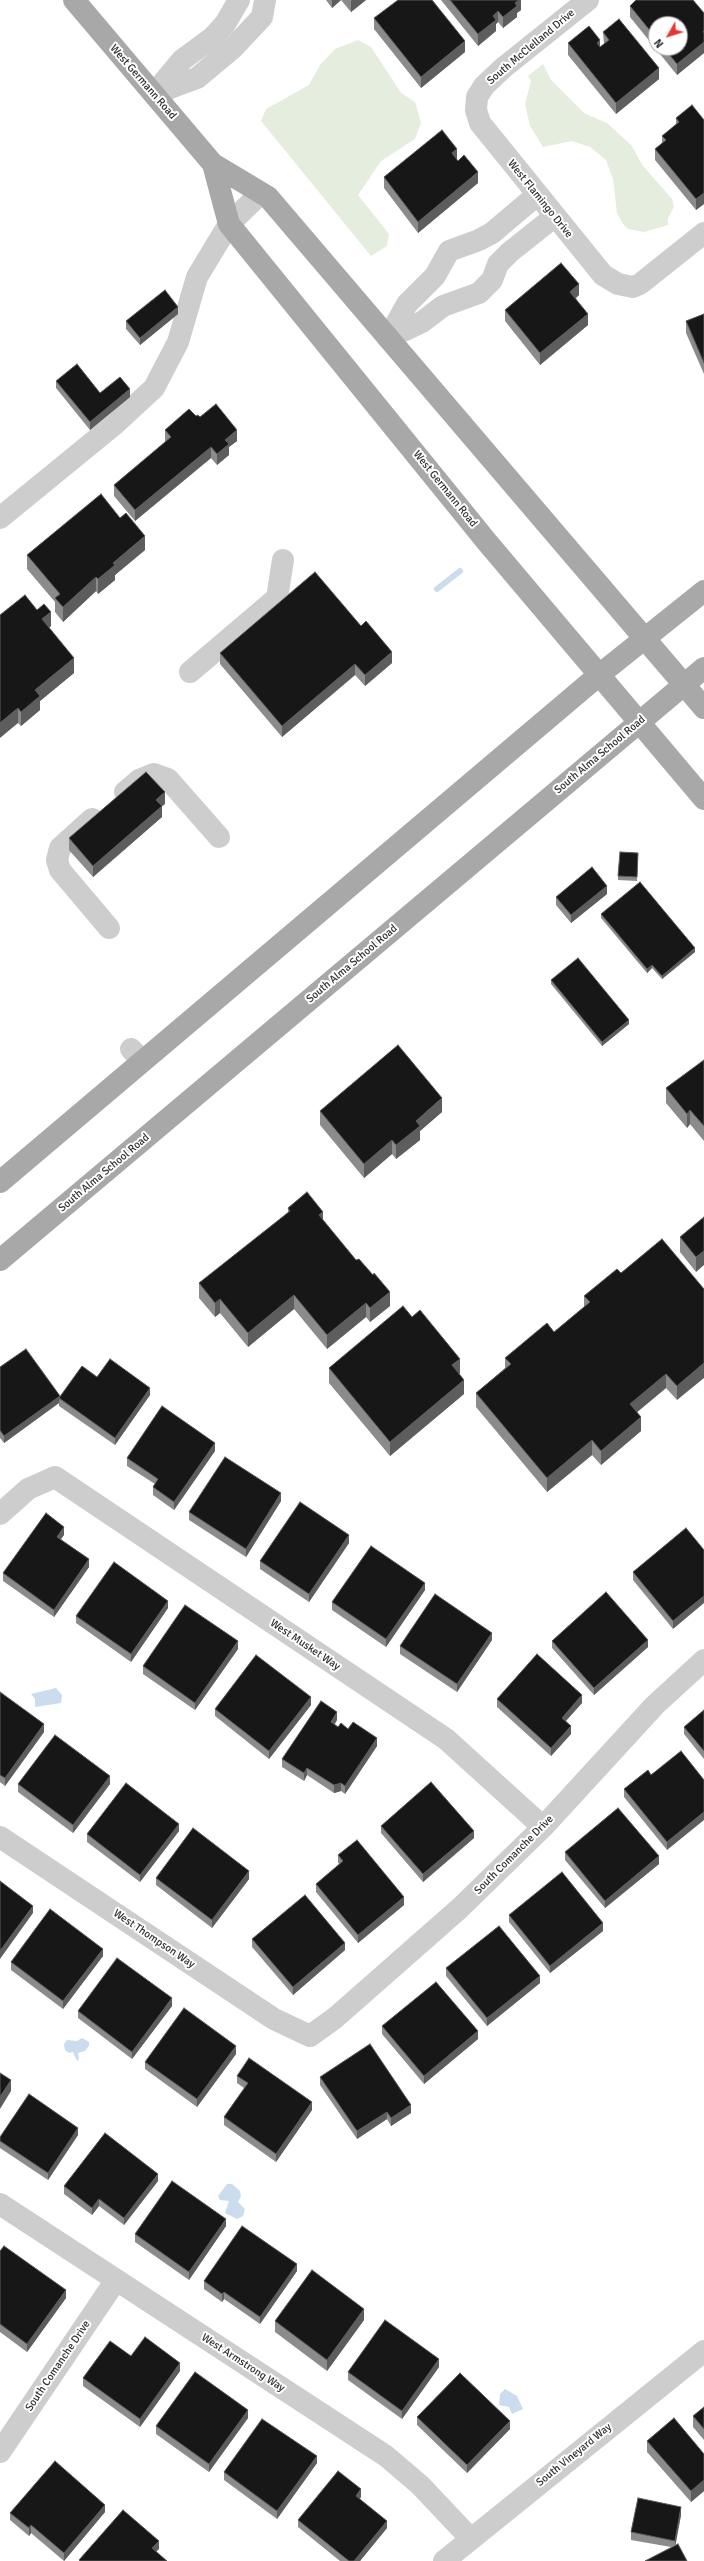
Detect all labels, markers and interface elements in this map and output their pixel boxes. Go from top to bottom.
street label: South McClelland Drive [485,7,577,87]
north arrow [648,16,688,56]
text: N [652,36,667,50]
street label: West Germann Road [107,42,179,122]
street label: West Flamingo Drive [505,157,575,241]
street label: West Germann Road [410,448,480,530]
street label: South Alma School Road [552,713,648,797]
street label: South Alma School Road [304,922,400,1006]
street label: South Alma School Road [56,1131,152,1215]
street label: West Musket Way [267,1617,343,1673]
street label: South Comanche Drive [472,1813,556,1897]
street label: West Thompson Way [111,1907,197,1971]
street label: South Comanche Drive [23,2318,93,2414]
street label: West Armstrong Way [199,2331,287,2395]
street label: South Vineyard Way [534,2421,614,2489]

